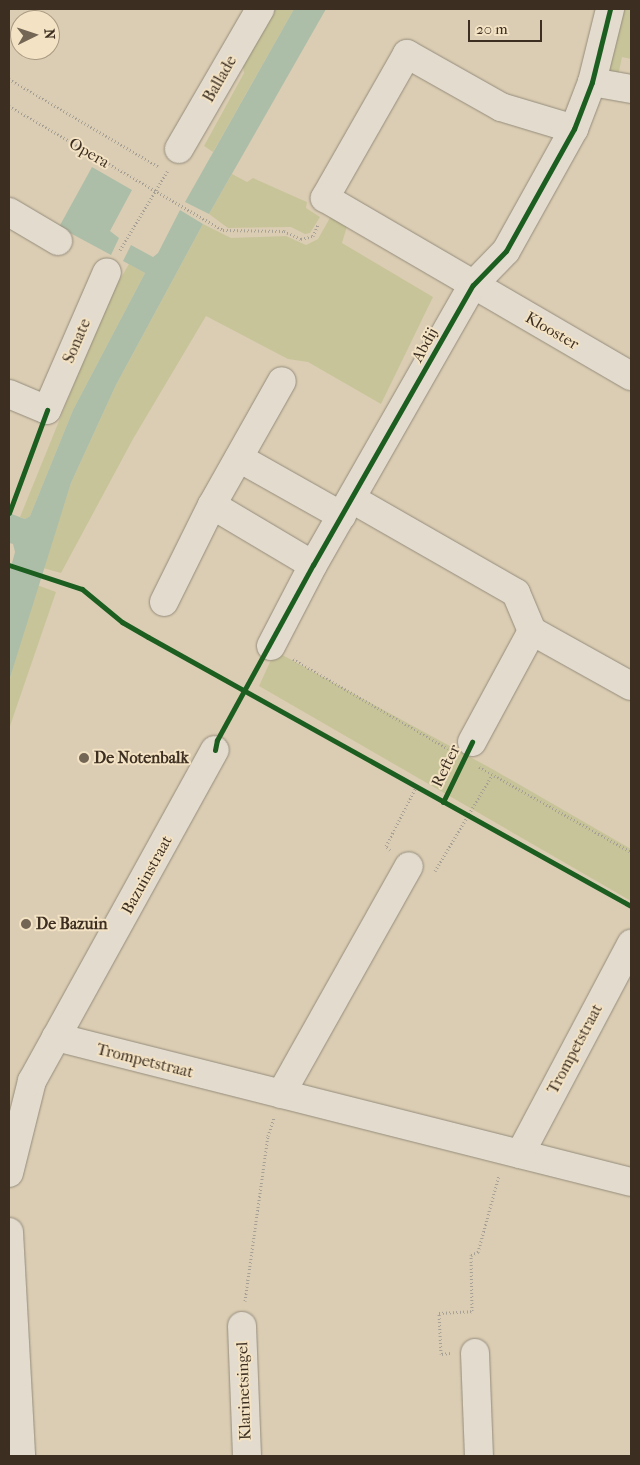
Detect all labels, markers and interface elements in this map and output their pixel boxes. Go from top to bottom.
north arrow [10,10,60,60]
scale bar [470,10,544,42]
text: 20 m [476,20,508,38]
text: N [41,28,58,40]
street label: Ballade [199,52,241,106]
street label: Opera [65,134,113,172]
street label: Klooster [522,308,582,354]
street label: Sonate [59,316,95,366]
street label: Abdij [408,325,442,365]
street label: Refter [428,742,464,790]
place label: De Notenbalk [94,748,189,768]
marker: De Notenbalk [78,752,90,764]
street label: Bazuinstraat [118,832,176,918]
place label: De Bazuin [36,914,108,934]
marker: De Bazuin [20,918,32,930]
street label: Trompetstraat [543,1001,607,1097]
street label: Trompetstraat [95,1040,195,1082]
street label: Klarinetsingel [233,1341,255,1441]

